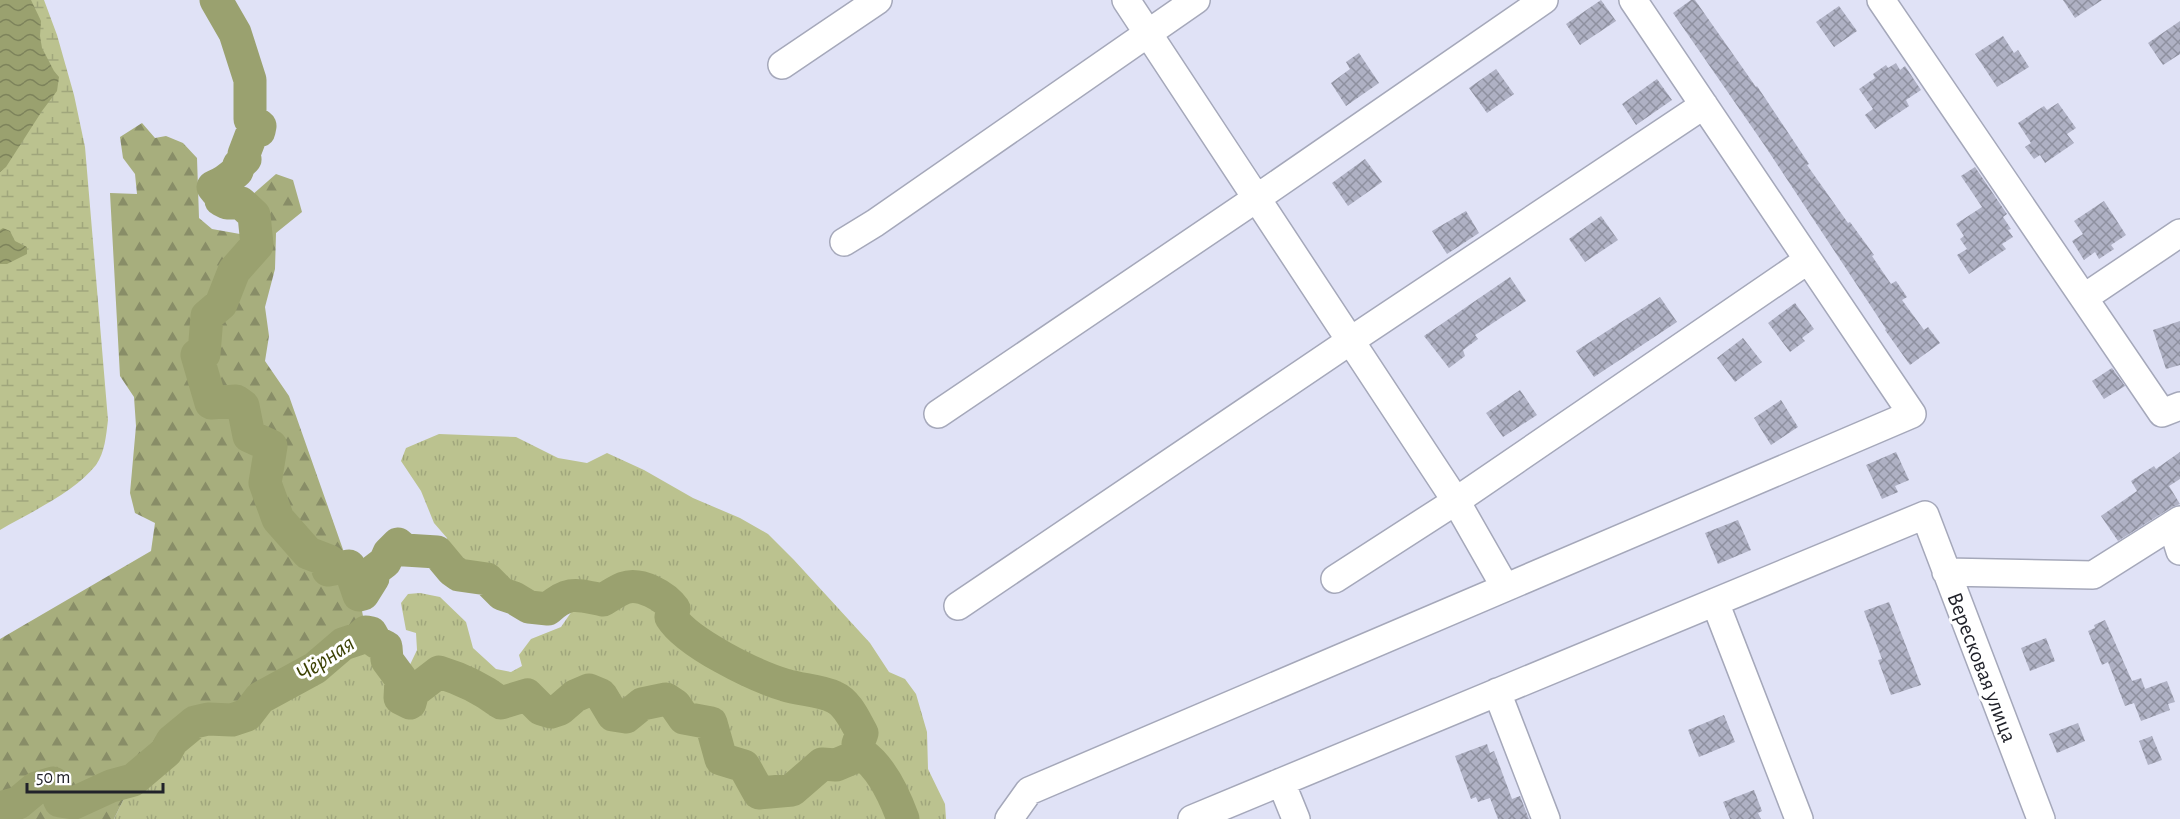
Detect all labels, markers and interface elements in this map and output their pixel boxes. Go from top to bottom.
street label: Вересковая улица [1943,589,2021,745]
water label: Чёрная [292,631,359,686]
scale bar [27,756,164,794]
text: 50 m [36,769,70,787]

